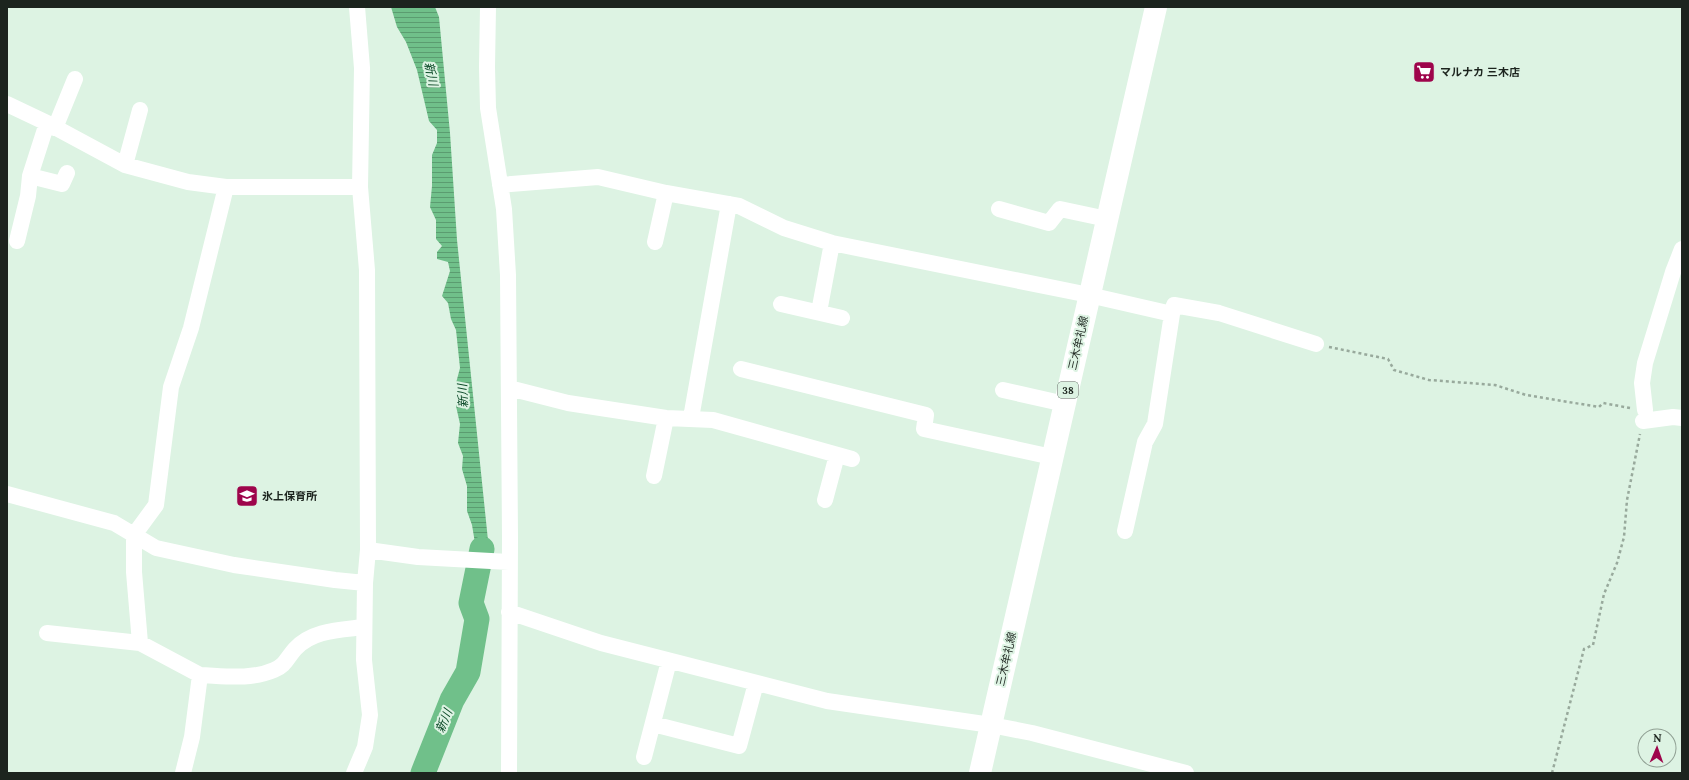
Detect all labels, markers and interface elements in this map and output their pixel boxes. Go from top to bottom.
supermarket icon: マルナカ 三木店 [1411,59,1437,85]
water label: 新川 [422,61,442,89]
place label: マルナカ 三木店 [1440,65,1520,79]
street label: 三木牟礼線 [1065,315,1091,371]
water label: 新川 [454,382,471,408]
road number: 38 [1058,382,1078,398]
school or university icon: 氷上保育所 [234,483,260,509]
place label: 氷上保育所 [262,489,317,503]
street label: 三木牟礼線 [993,631,1019,687]
water label: 新川 [432,705,456,735]
north arrow [1637,728,1677,768]
text: N [1653,731,1662,745]

